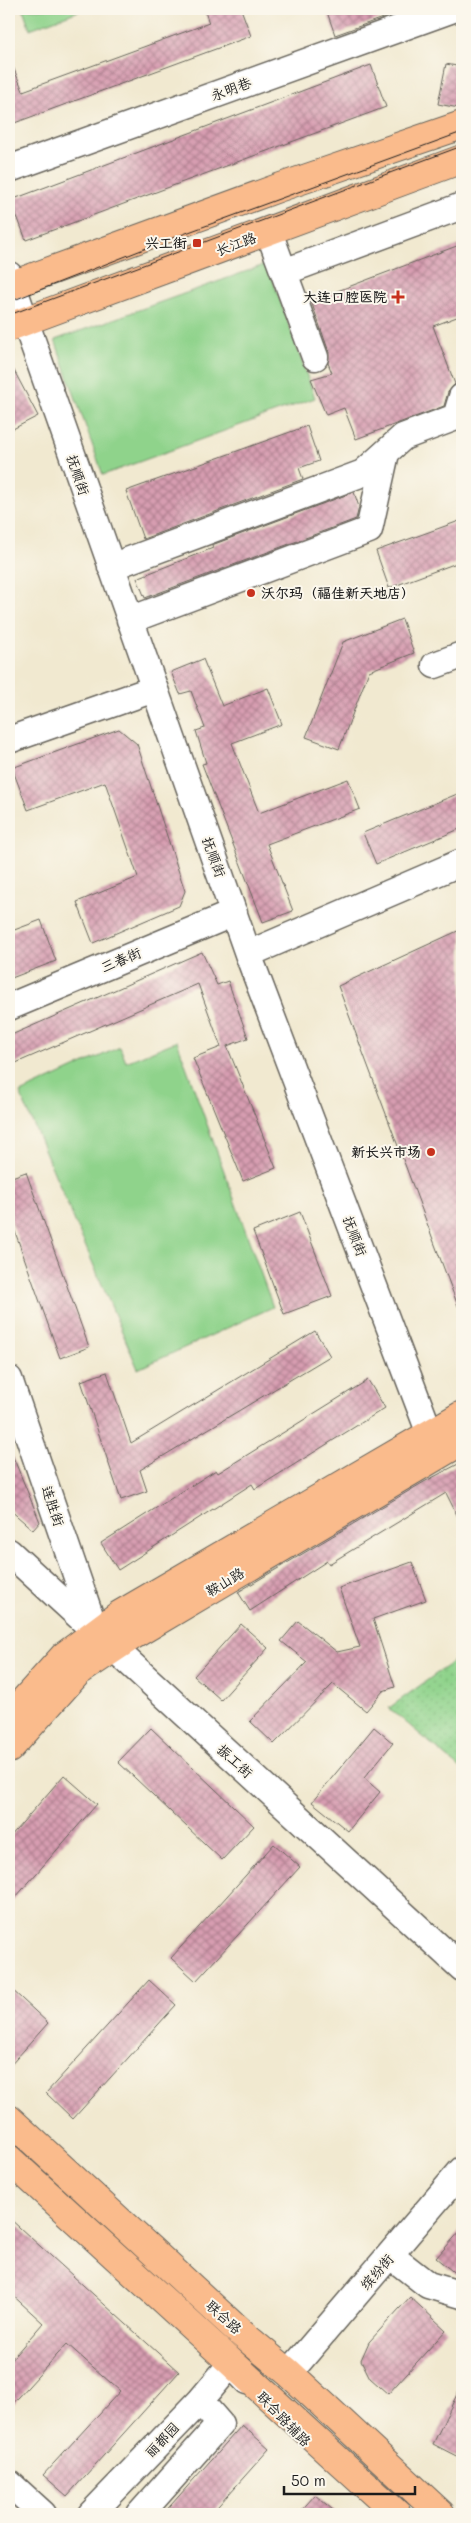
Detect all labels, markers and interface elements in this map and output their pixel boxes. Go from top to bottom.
street label: 永明巷 [208,72,255,105]
street label: 长江路 [213,227,259,260]
place label: 兴工街 [145,233,187,252]
marker: 兴工街 [191,237,203,249]
place label: 大连口腔医院 [303,287,387,306]
marker: 大连口腔医院 [391,290,405,304]
street label: 抚顺街 [63,452,94,498]
place label: 沃尔玛（福佳新天地店） [261,583,415,602]
marker: 沃尔玛（福佳新天地店） [245,587,257,599]
street label: 抚顺街 [198,834,231,880]
street label: 三春街 [98,943,144,976]
place label: 新长兴市场 [351,1142,421,1161]
marker: 新长兴市场 [425,1146,437,1158]
street label: 抚顺街 [339,1213,372,1259]
street label: 连胜街 [38,1483,69,1529]
street label: 鞍山路 [202,1563,248,1601]
street label: 振工街 [213,1740,257,1782]
street label: 缤纷街 [356,2250,398,2294]
street label: 联合路 [202,2296,246,2338]
street label: 联合路辅路 [253,2387,316,2450]
street label: 丽都园 [140,2418,183,2461]
scale bar [284,2463,415,2495]
text: 50 m [291,2470,326,2490]

